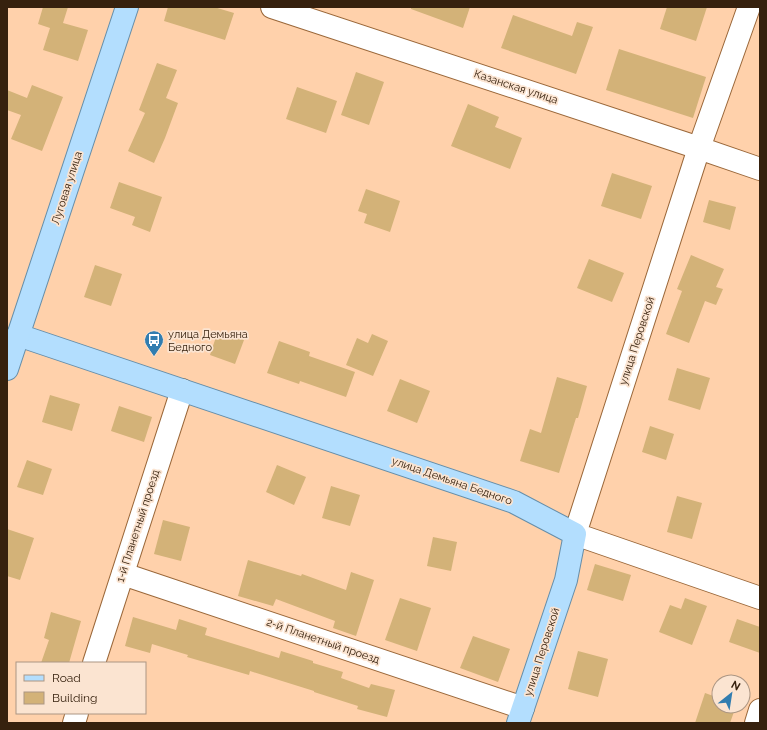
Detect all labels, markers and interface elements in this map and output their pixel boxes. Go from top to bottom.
street label: Казанская улица [472,67,560,107]
street label: Луговая улица [49,150,85,226]
street label: улица Перовской [617,295,657,387]
place label: улица Демьяна Бедного [168,328,248,354]
bus stop icon: улица Демьяна Бедного [143,329,165,357]
street label: улица Демьяна Бедного [390,454,514,508]
street label: 1-й Планетный проезд [114,468,163,584]
street label: улица Перовской [522,606,562,698]
street label: 2-й Планетный проезд [265,616,382,667]
legend [16,662,146,714]
text: Road [52,671,81,685]
north arrow [711,674,751,714]
text: N [729,678,743,694]
text: Building [52,691,98,705]

